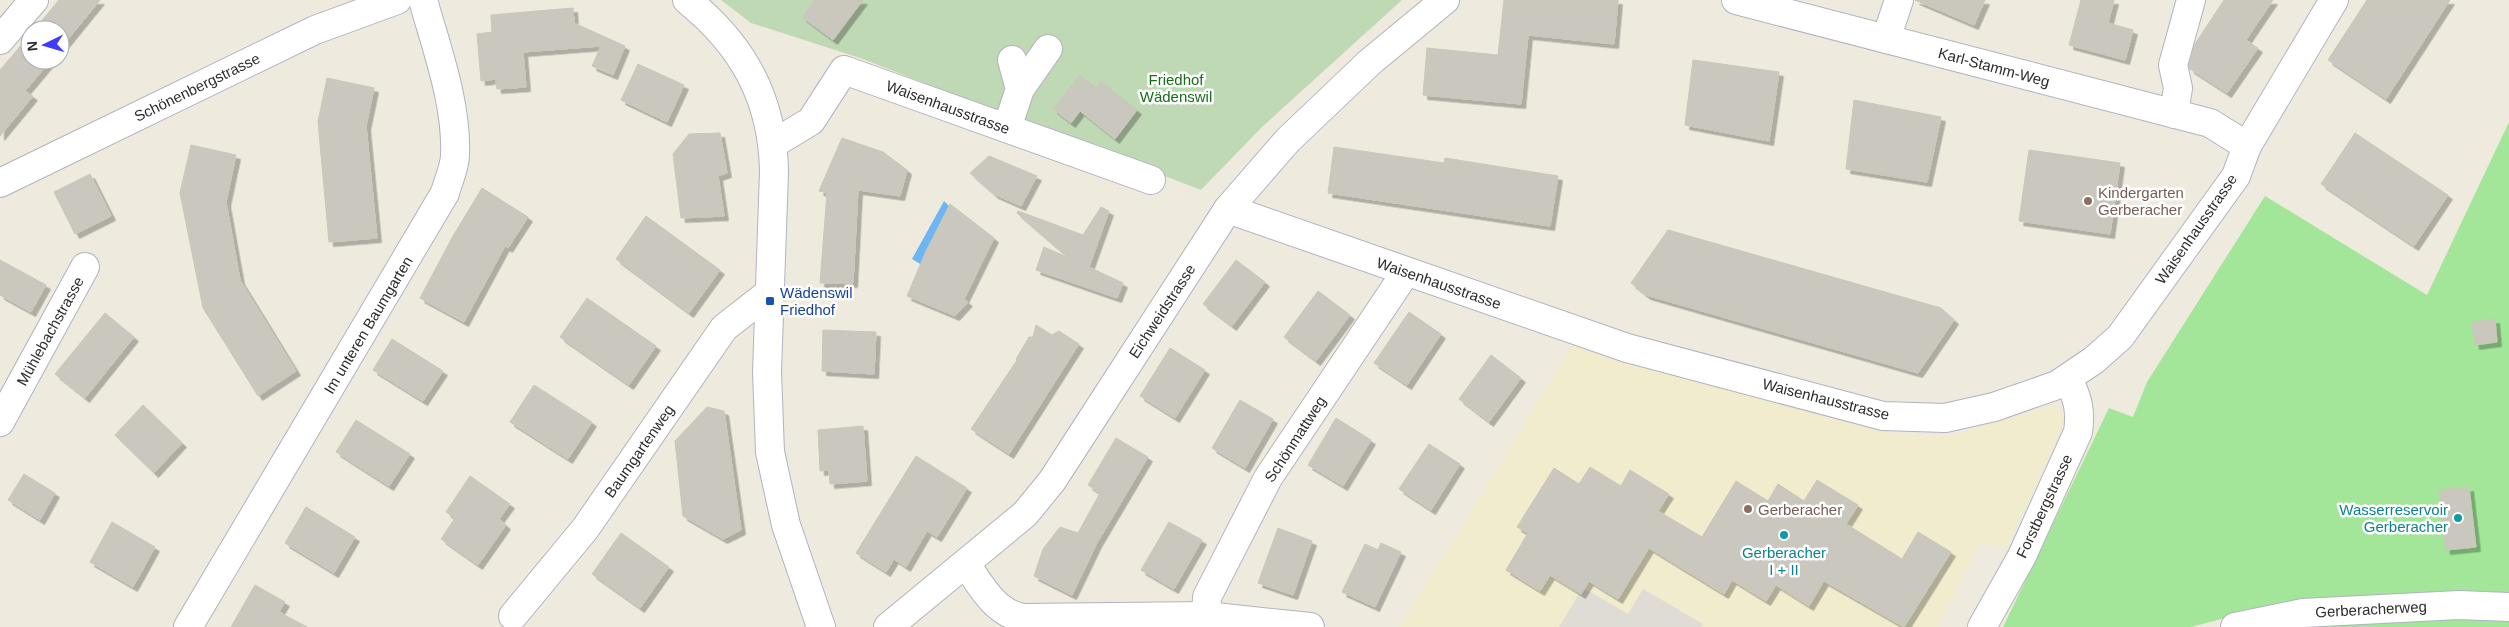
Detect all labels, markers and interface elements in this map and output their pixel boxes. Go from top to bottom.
north arrow [20,20,70,70]
text: N [24,40,40,52]
street label: Karl-Stamm-Weg [1936,44,2052,90]
street label: Schönenbergstrasse [131,49,263,125]
park label: Friedhof Wädenswil [1140,71,1212,105]
street label: Waisenhausstrasse [884,77,1012,137]
street label: Waisenhausstrasse [2152,171,2240,287]
place label: Kindergarten Gerberacher [2098,184,2184,218]
marker: Kindergarten Gerberacher [2082,195,2094,207]
street label: Im unteren Baumgarten [320,253,416,397]
street label: Waisenhausstrasse [1375,254,1503,312]
street label: Eichweidstrasse [1125,261,1199,361]
street label: Mühlebachstrasse [13,274,87,388]
place label: Wädenswil Friedhof [780,284,853,318]
marker: Wädenswil Friedhof [764,295,776,307]
street label: Waisenhausstrasse [1761,375,1891,423]
street label: Schönmattweg [1261,393,1329,485]
street label: Baumgartenweg [601,401,677,501]
street label: Forstbergstrasse [2013,451,2075,561]
place label: Gerberacher [1758,501,1842,518]
place label: Wasserreservoir Gerberacher [2339,501,2448,535]
marker: Gerberacher [1742,503,1754,515]
marker: Wasserreservoir Gerberacher [2452,512,2464,524]
marker: Gerberacher I + II [1778,529,1790,541]
place label: Gerberacher I + II [1742,544,1826,578]
street label: Gerberacherweg [2315,598,2427,620]

